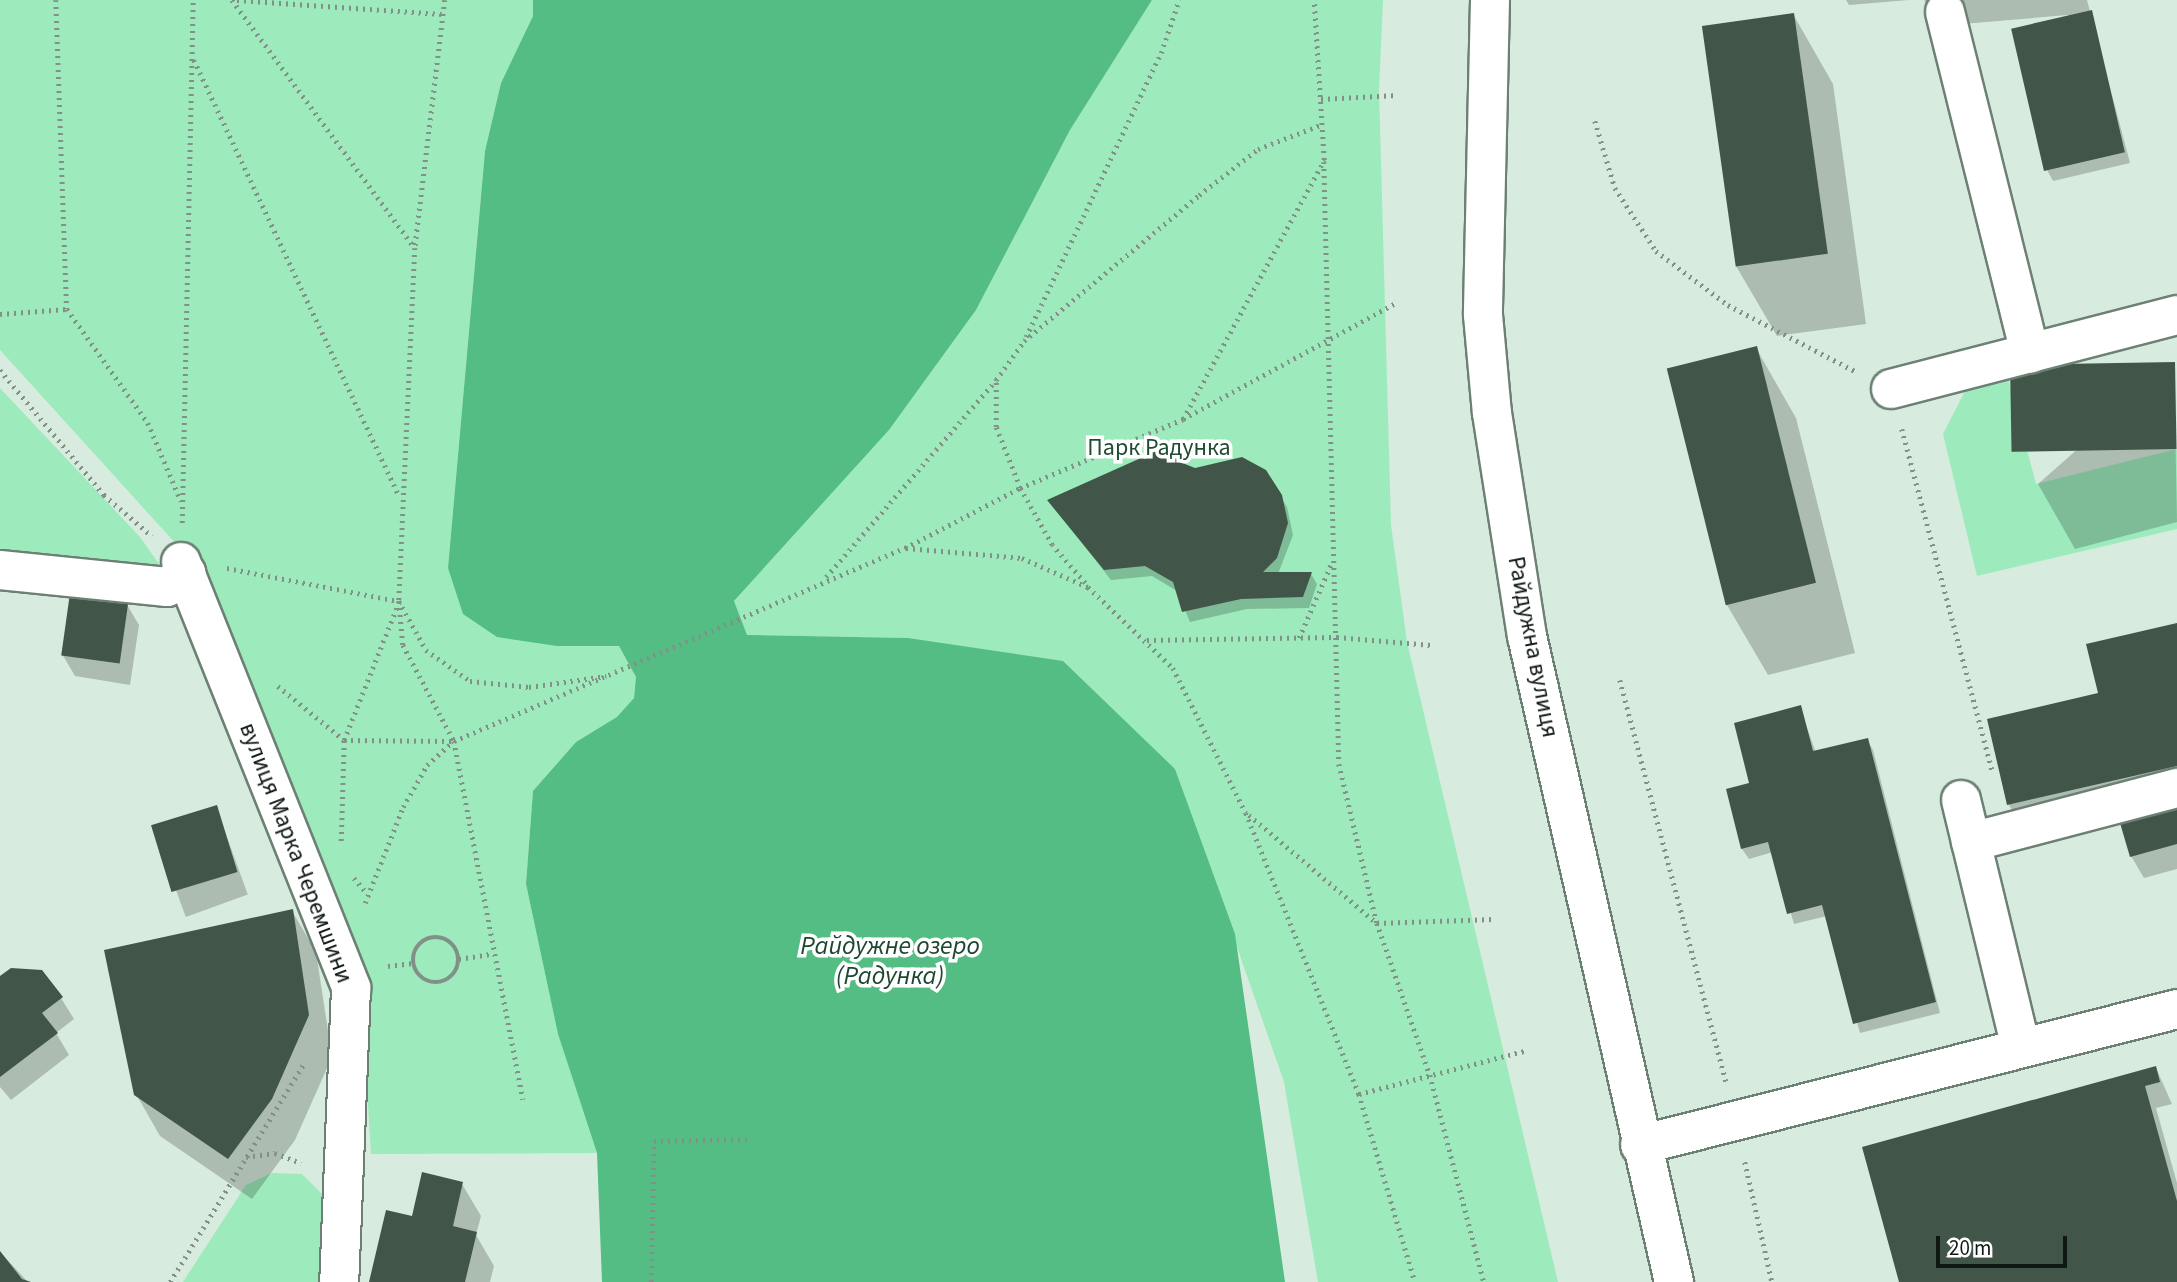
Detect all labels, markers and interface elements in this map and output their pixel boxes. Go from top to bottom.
park label: Парк Радунка [1087,434,1231,462]
street label: Райдужна вулиця [1501,554,1565,740]
street label: вулиця Марка Черемшини [233,719,359,987]
water label: Райдужне озеро (Радунка) [800,930,980,992]
scale bar [1939,1222,2070,1266]
text: 20 m [1949,1233,1991,1263]

